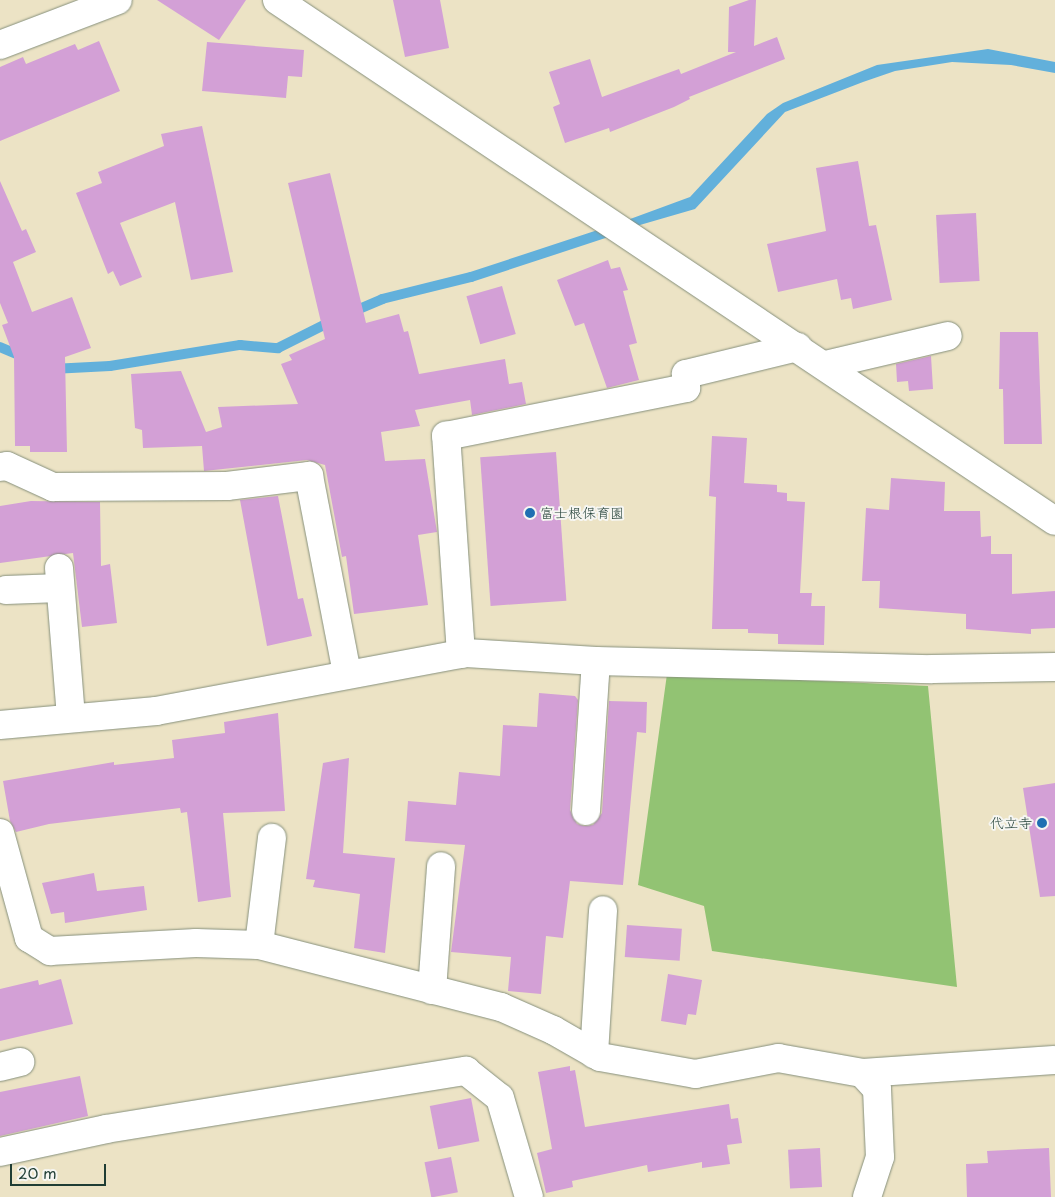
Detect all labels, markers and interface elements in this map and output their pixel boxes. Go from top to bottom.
place label: 富士根保育園 [540,505,624,521]
marker: 富士根保育園 [524,507,536,519]
place label: 代立寺 [990,815,1032,831]
marker: 代立寺 [1036,817,1048,829]
scale bar [12,1154,109,1186]
text: 20 m [18,1161,57,1184]

